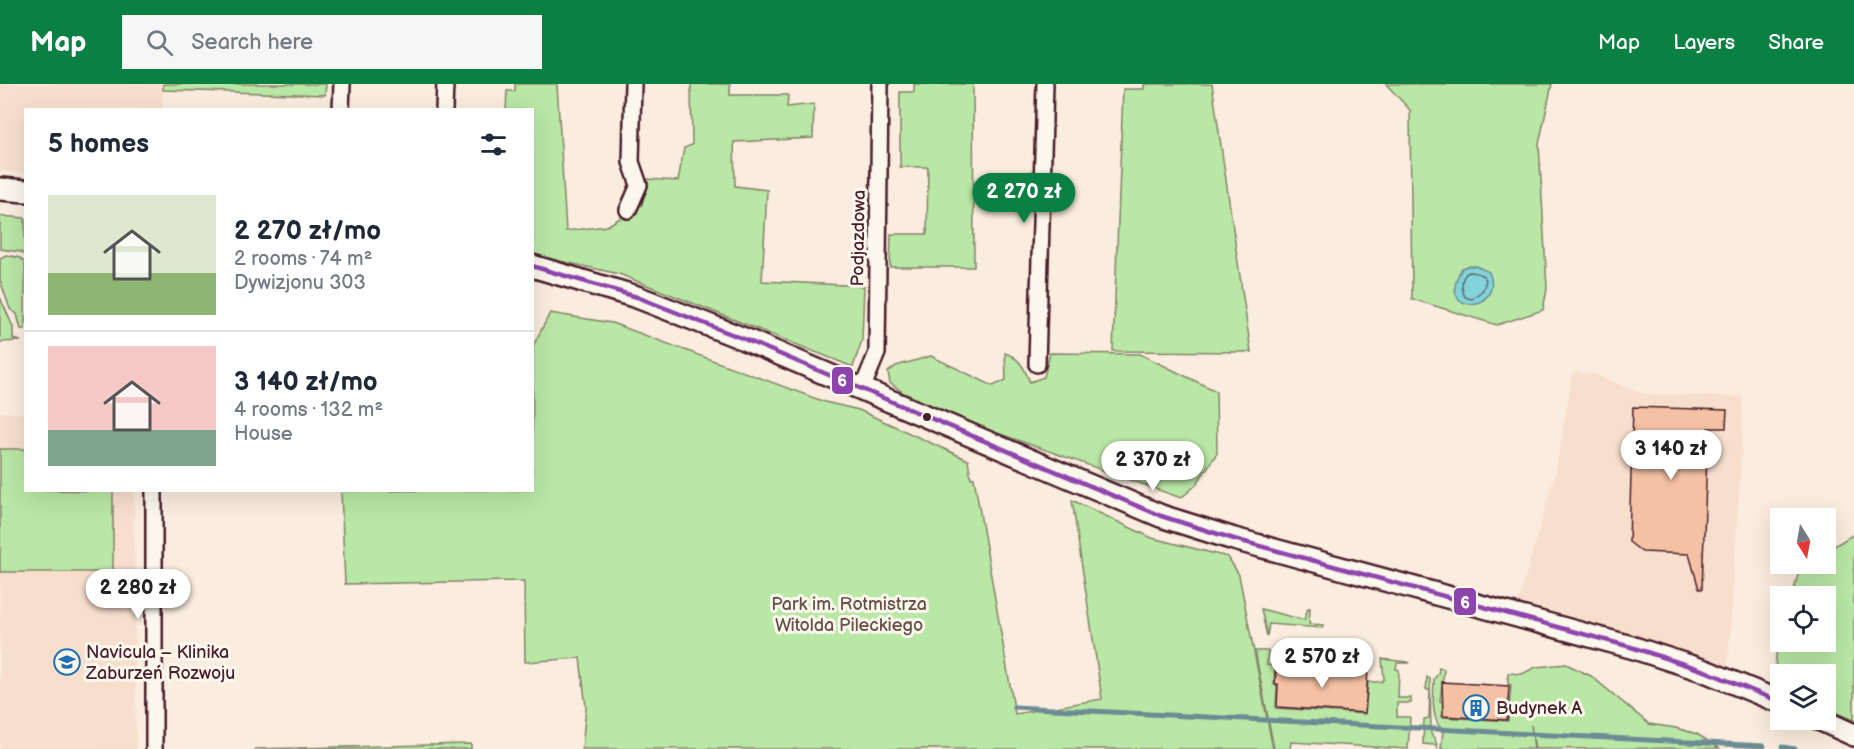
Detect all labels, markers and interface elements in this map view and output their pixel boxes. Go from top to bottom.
search box [122,15,542,69]
text: Map [30,26,86,59]
icon: search [143,26,176,59]
text: Search here [191,29,313,56]
text: Map [1598,30,1640,55]
text: Layers [1673,30,1735,55]
text: Share [1768,30,1824,55]
icon: filters [477,128,510,161]
text: 5 homes [48,129,149,160]
pin: 2 270 zł [962,173,1086,224]
text: 2 270 zł [986,180,1062,204]
street label: Podjazdowa [847,190,870,286]
text: 2 270 zł/mo [234,216,381,247]
icon: home [96,219,168,291]
text: 2 rooms · 74 m² [234,247,372,271]
text: Dywizjonu 303 [234,271,366,295]
line badge: 6 [831,366,854,395]
text: 3 140 zł/mo [234,367,378,398]
icon: home [96,370,168,442]
text: 6 [837,372,847,391]
text: 4 rooms · 132 m² [234,398,383,422]
unlabelled marker [921,411,933,423]
text: House [234,422,293,446]
pin: 3 140 zł [1609,430,1733,481]
text: 3 140 zł [1635,437,1707,461]
pin: 2 370 zł [1091,441,1215,492]
text: 2 370 zł [1115,448,1191,472]
north arrow [1770,508,1836,574]
map controls [1770,508,1836,730]
pin: 2 280 zł [76,569,200,620]
text: 2 280 zł [100,576,176,600]
button: locate [1770,586,1836,652]
line badge: 6 [1453,587,1477,616]
park label: Park im. Rotmistrza Witolda Pileckiego [771,594,927,636]
text: 6 [1460,594,1470,613]
pin: 2 570 zł [1260,638,1384,689]
place label: Navicula – Klinika Zaburzeń Rozwoju [85,642,235,684]
text: 2 570 zł [1284,645,1360,669]
school or university icon: Navicula – Klinika Zaburzeń Rozwoju [52,647,82,677]
button: layers [1770,664,1836,730]
building icon: Budynek A [1461,693,1491,723]
place label: Budynek A [1496,698,1582,719]

